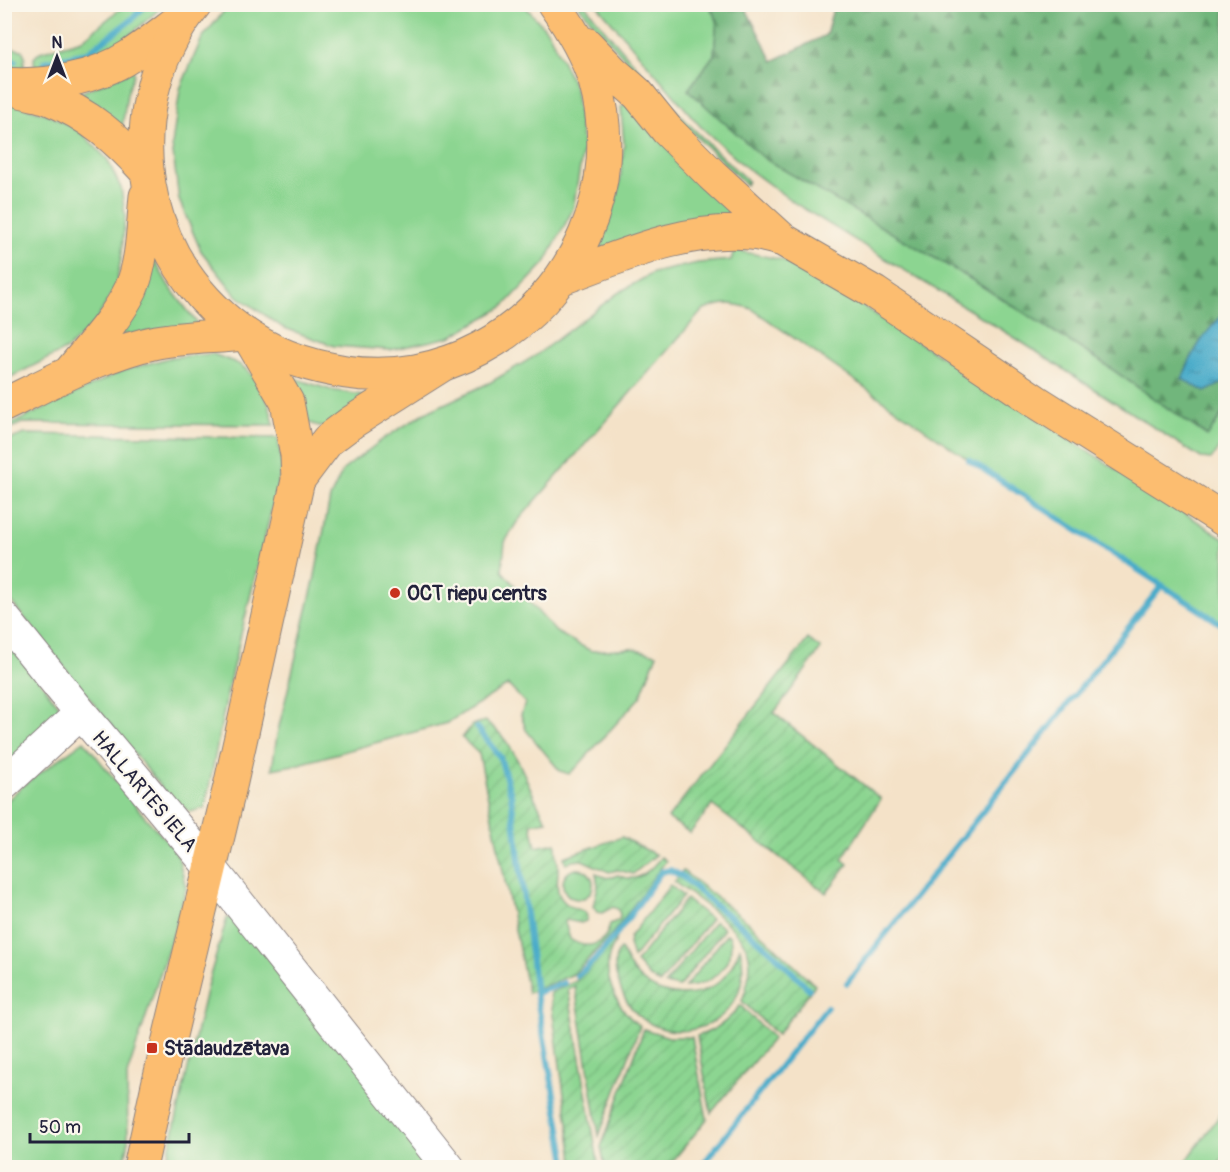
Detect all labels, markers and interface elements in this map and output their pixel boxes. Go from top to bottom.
north arrow [27,27,87,87]
text: N [52,33,63,53]
place label: OCT riepu centrs [407,581,547,606]
marker: OCT riepu centrs [388,586,402,600]
street label: HALLARTES IELA [87,726,203,857]
place label: Stādaudzētava [164,1036,289,1061]
marker: Stādaudzētava [145,1041,159,1055]
scale bar [30,1106,189,1144]
text: 50 m [39,1116,81,1139]

